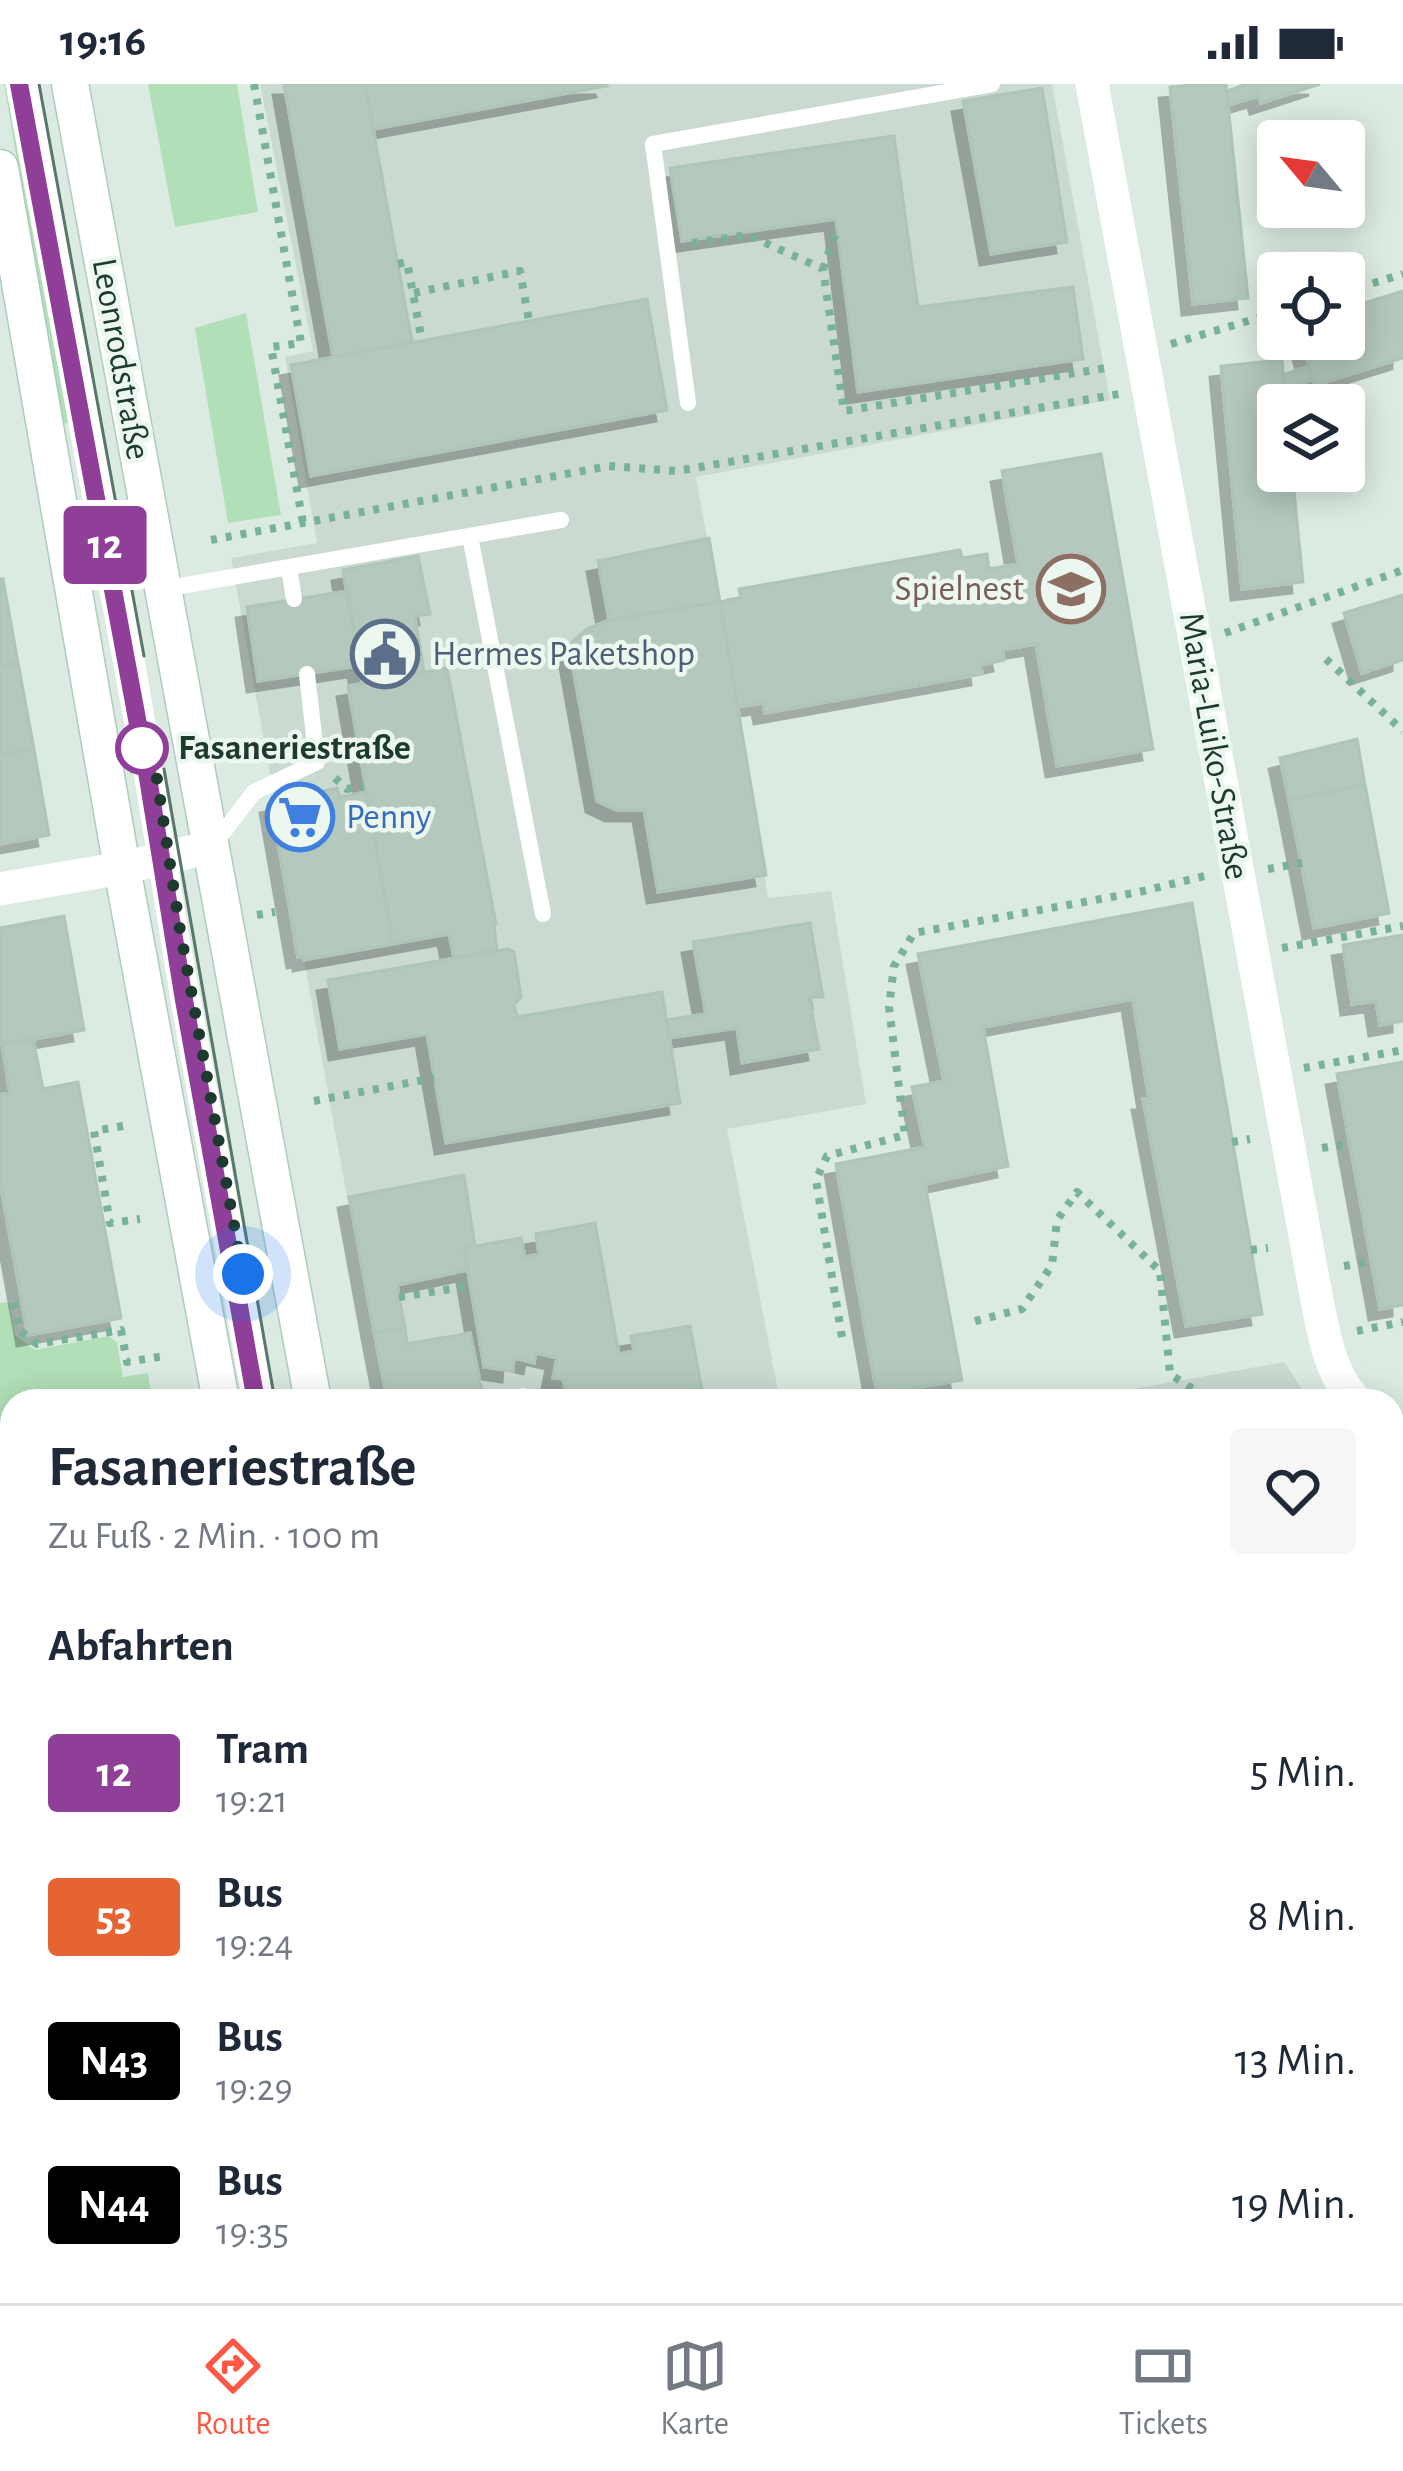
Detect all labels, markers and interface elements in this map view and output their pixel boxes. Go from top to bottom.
text: 19:16 [60,19,146,64]
north arrow [1257,120,1365,228]
map controls [1257,120,1365,492]
button: locate [1257,252,1365,360]
street label: Leonrodstraße [86,256,156,462]
button: layers [1257,384,1365,492]
line badge: 12 [51,506,159,584]
text: 12 [88,524,122,566]
school or university icon: Spielnest [1036,554,1106,624]
place label: Spielnest [895,571,1025,607]
street label: Maria-Luiko-Straße [1173,610,1255,882]
public building icon: Hermes Paketshop [350,619,420,689]
place label: Hermes Paketshop [432,636,695,672]
marker: Fasaneriestraße [117,723,167,773]
place label: Fasaneriestraße [178,730,411,766]
supermarket icon: Penny [265,782,335,852]
place label: Penny [346,799,431,835]
your location [213,1244,273,1304]
button: heart [1230,1428,1356,1554]
text: Fasaneriestraße [48,1439,416,1496]
text: Zu Fuß · 2 Min. · 100 m [48,1517,380,1556]
text: Abfahrten [48,1624,234,1669]
text: Tram [216,1727,309,1772]
text: 5 Min. [1250,1750,1356,1795]
text: 12 [97,1752,131,1794]
text: 19:21 [216,1781,288,1820]
text: Bus [216,1871,283,1916]
text: 8 Min. [1247,1894,1356,1939]
text: 53 [96,1896,132,1938]
text: 19:24 [216,1925,293,1964]
text: Bus [216,2015,283,2060]
text: 13 Min. [1235,2038,1356,2083]
text: N43 [80,2040,148,2082]
text: 19:29 [216,2069,293,2108]
text: Bus [216,2159,283,2204]
text: 19 Min. [1232,2182,1356,2227]
text: N44 [78,2184,150,2226]
text: 19:35 [216,2213,289,2252]
tab: Route [195,2333,270,2445]
tab: Karte [660,2333,729,2445]
tab: Tickets [1119,2333,1208,2445]

